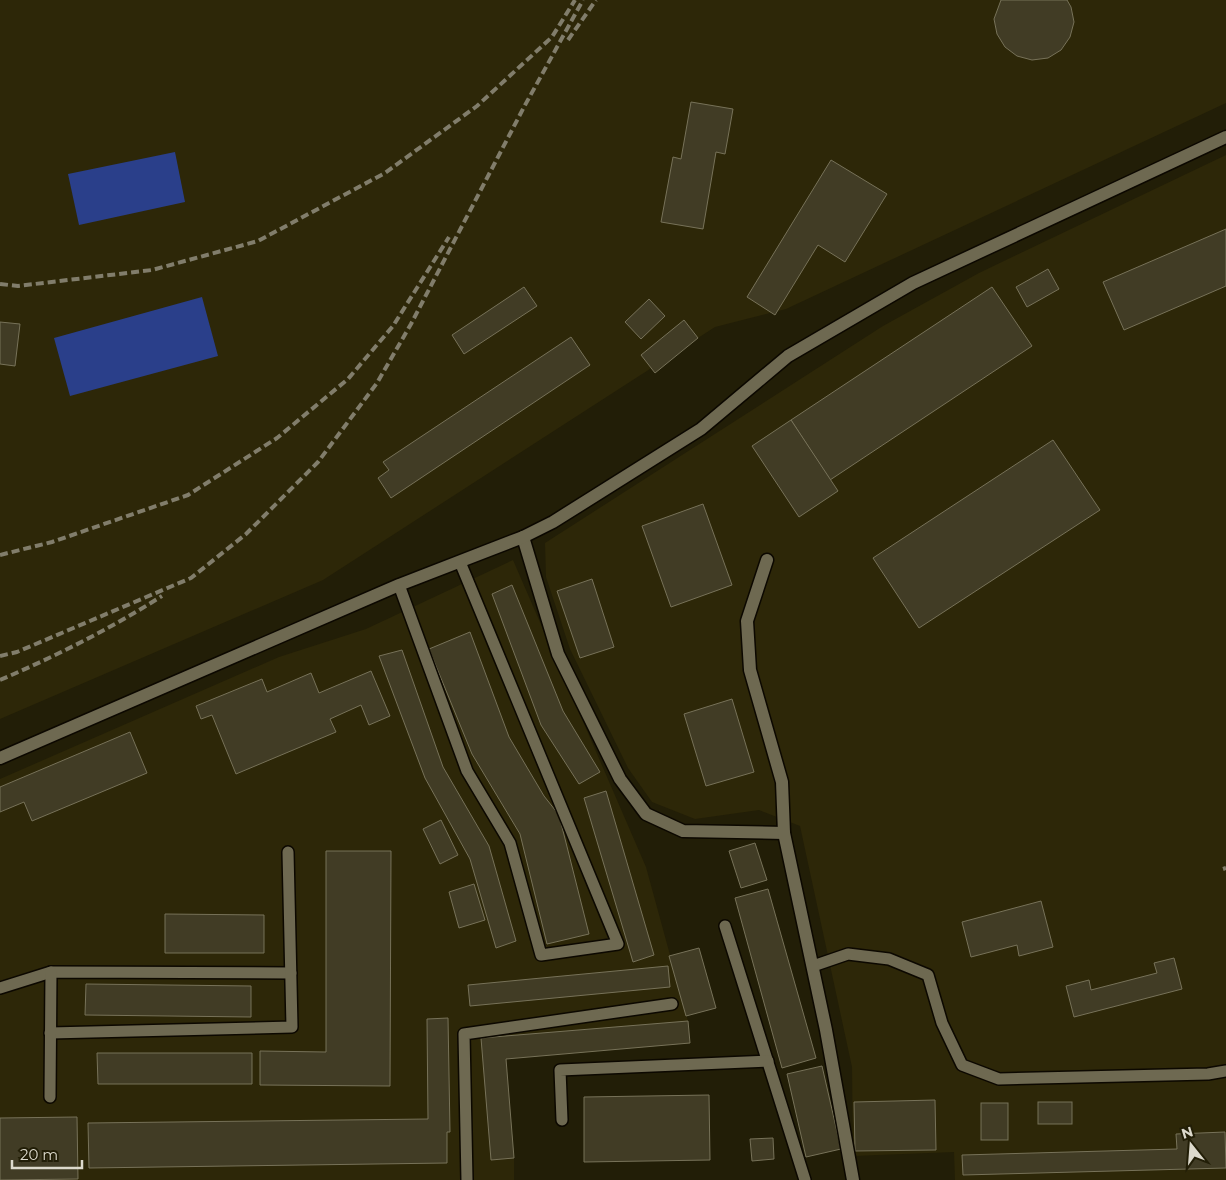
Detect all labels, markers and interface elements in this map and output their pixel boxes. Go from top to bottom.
north arrow [1166,1120,1216,1170]
text: N [1179,1122,1195,1143]
scale bar [12,1138,82,1170]
text: 20 m [20,1145,58,1164]

